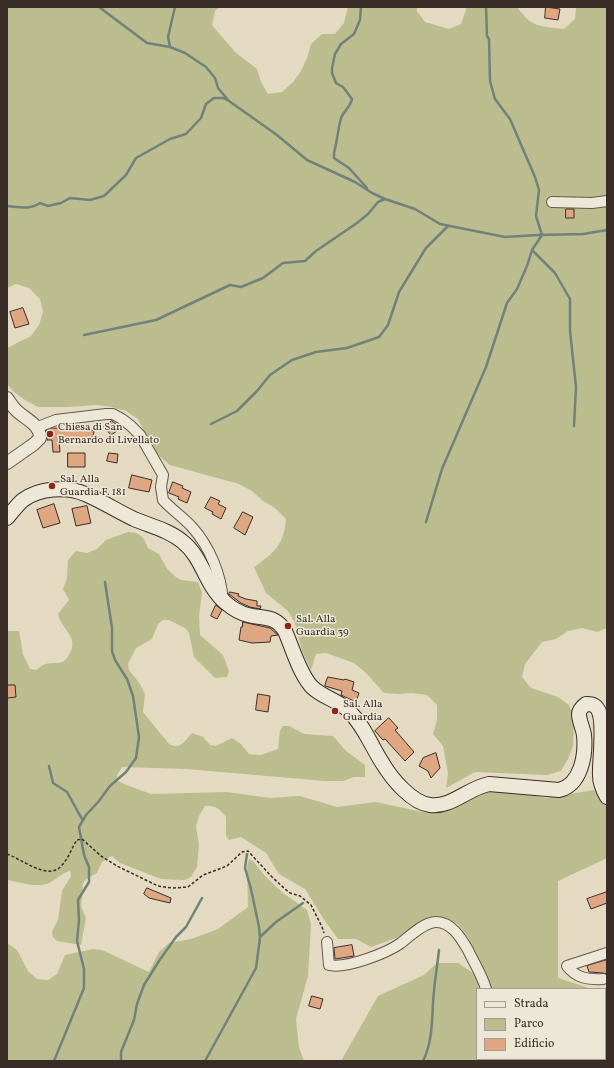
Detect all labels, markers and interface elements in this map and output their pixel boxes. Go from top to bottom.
place label: Chiesa di San Bernardo di Livellato [58,421,159,447]
marker: Chiesa di San Bernardo di Livellato [45,429,55,439]
place label: Sal. Alla Guardia F. 181 [60,473,126,499]
marker: Sal. Alla Guardia F. 181 [47,481,57,491]
place label: Sal. Alla Guardia 39 [296,613,349,639]
marker: Sal. Alla Guardia 39 [283,621,293,631]
place label: Sal. Alla Guardia [343,698,382,724]
marker: Sal. Alla Guardia [330,706,340,716]
legend [476,988,606,1060]
text: Strada [514,996,549,1012]
text: Parco [514,1016,544,1032]
text: Edificio [514,1036,554,1052]

